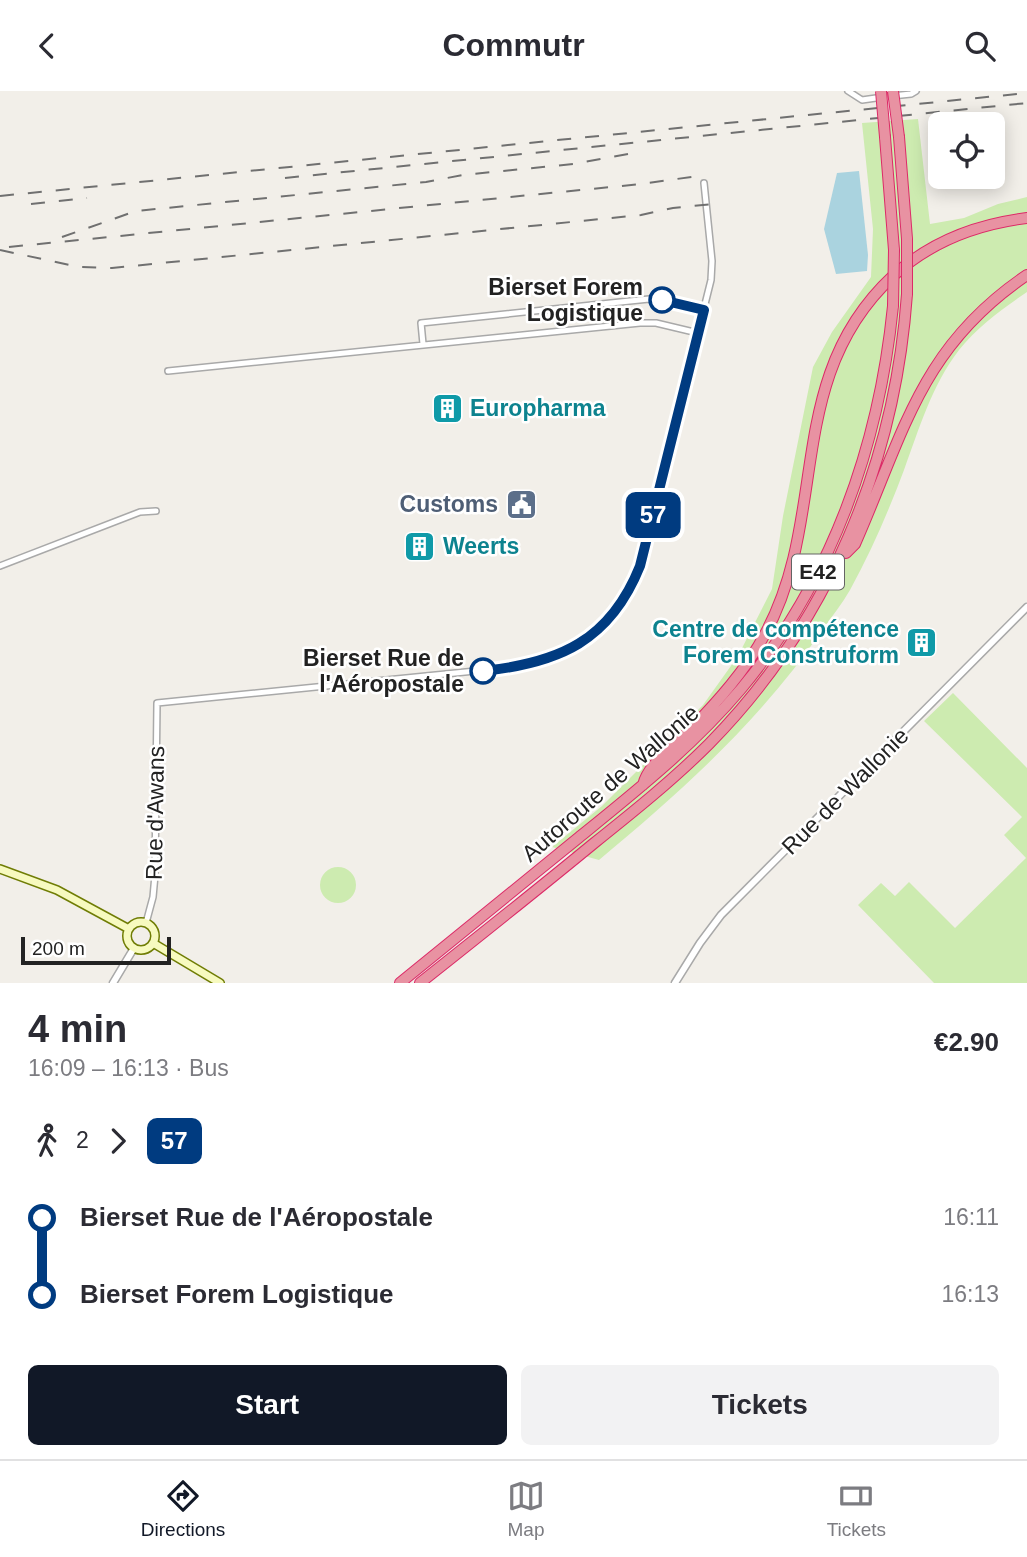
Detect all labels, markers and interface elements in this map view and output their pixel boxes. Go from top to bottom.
icon: back [28,27,66,65]
text: Commutr [442,27,585,63]
icon: search [961,27,999,65]
map controls [928,112,1005,189]
button: locate [928,112,1005,189]
place label: Bierset Forem Logistique [488,274,643,326]
marker: Bierset Forem Logistique [649,287,675,313]
building icon: Europharma [430,391,464,425]
place label: Europharma [470,395,606,421]
public building icon: Customs [504,487,538,521]
place label: Customs [400,491,498,517]
line badge: 57 [622,492,684,538]
text: 57 [640,501,666,528]
building icon: Weerts [403,529,437,563]
place label: Weerts [443,533,519,559]
road number: E42 [792,554,844,589]
place label: Centre de compétence Forem Construform [652,616,899,668]
building icon: Centre de compétence Forem Construform [905,625,939,659]
place label: Bierset Rue de l'Aéropostale [303,645,464,697]
marker: Bierset Rue de l'Aéropostale [470,658,496,684]
street label: Autoroute de Wallonie [516,699,704,867]
street label: Rue de Wallonie [776,722,914,860]
street label: Rue d'Awans [141,746,169,880]
scale bar [21,934,172,966]
text: 200 m [32,938,85,959]
text: 4 min [28,1008,127,1050]
text: €2.90 [934,1027,999,1057]
text: 16:09 – 16:13 · Bus [28,1055,229,1081]
icon: walk [28,1122,66,1160]
icon: forward [99,1122,137,1160]
text: 2 [76,1127,89,1153]
text: 57 [161,1127,188,1154]
text: Bierset Rue de l'Aéropostale [80,1202,433,1232]
text: 16:11 [943,1204,999,1230]
text: Bierset Forem Logistique [80,1279,394,1309]
text: 16:13 [941,1281,999,1307]
button: Start [28,1365,507,1445]
button: Tickets [521,1365,999,1445]
tab: Directions [141,1477,225,1541]
tab: Map [507,1477,545,1541]
tab: Tickets [827,1477,886,1541]

